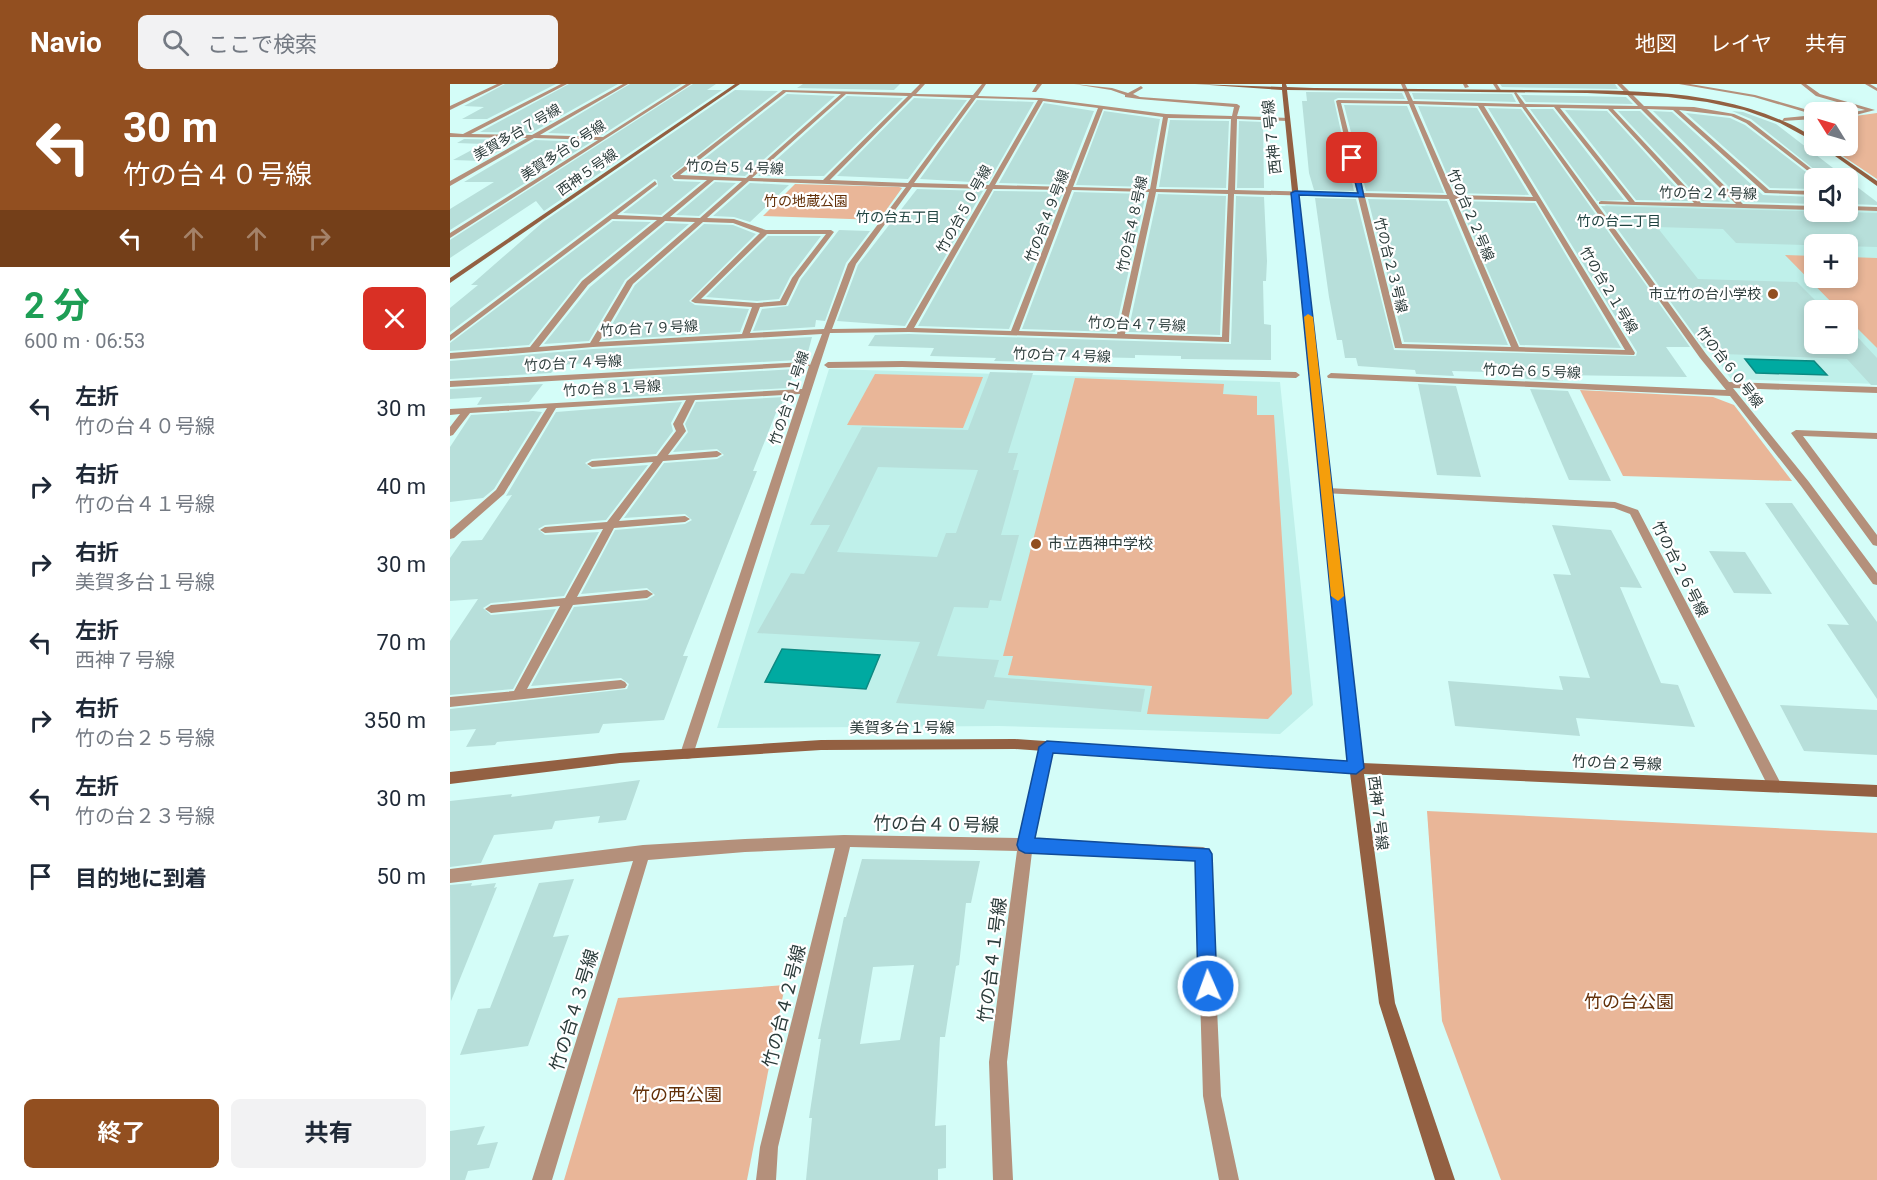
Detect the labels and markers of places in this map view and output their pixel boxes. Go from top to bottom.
pin [1326,132,1377,183]
place label: 市立竹の台小学校 [1649,286,1761,302]
marker: 市立竹の台小学校 [1766,287,1780,301]
place label: 市立西神中学校 [1048,535,1153,553]
marker: 市立西神中学校 [1029,537,1043,551]

